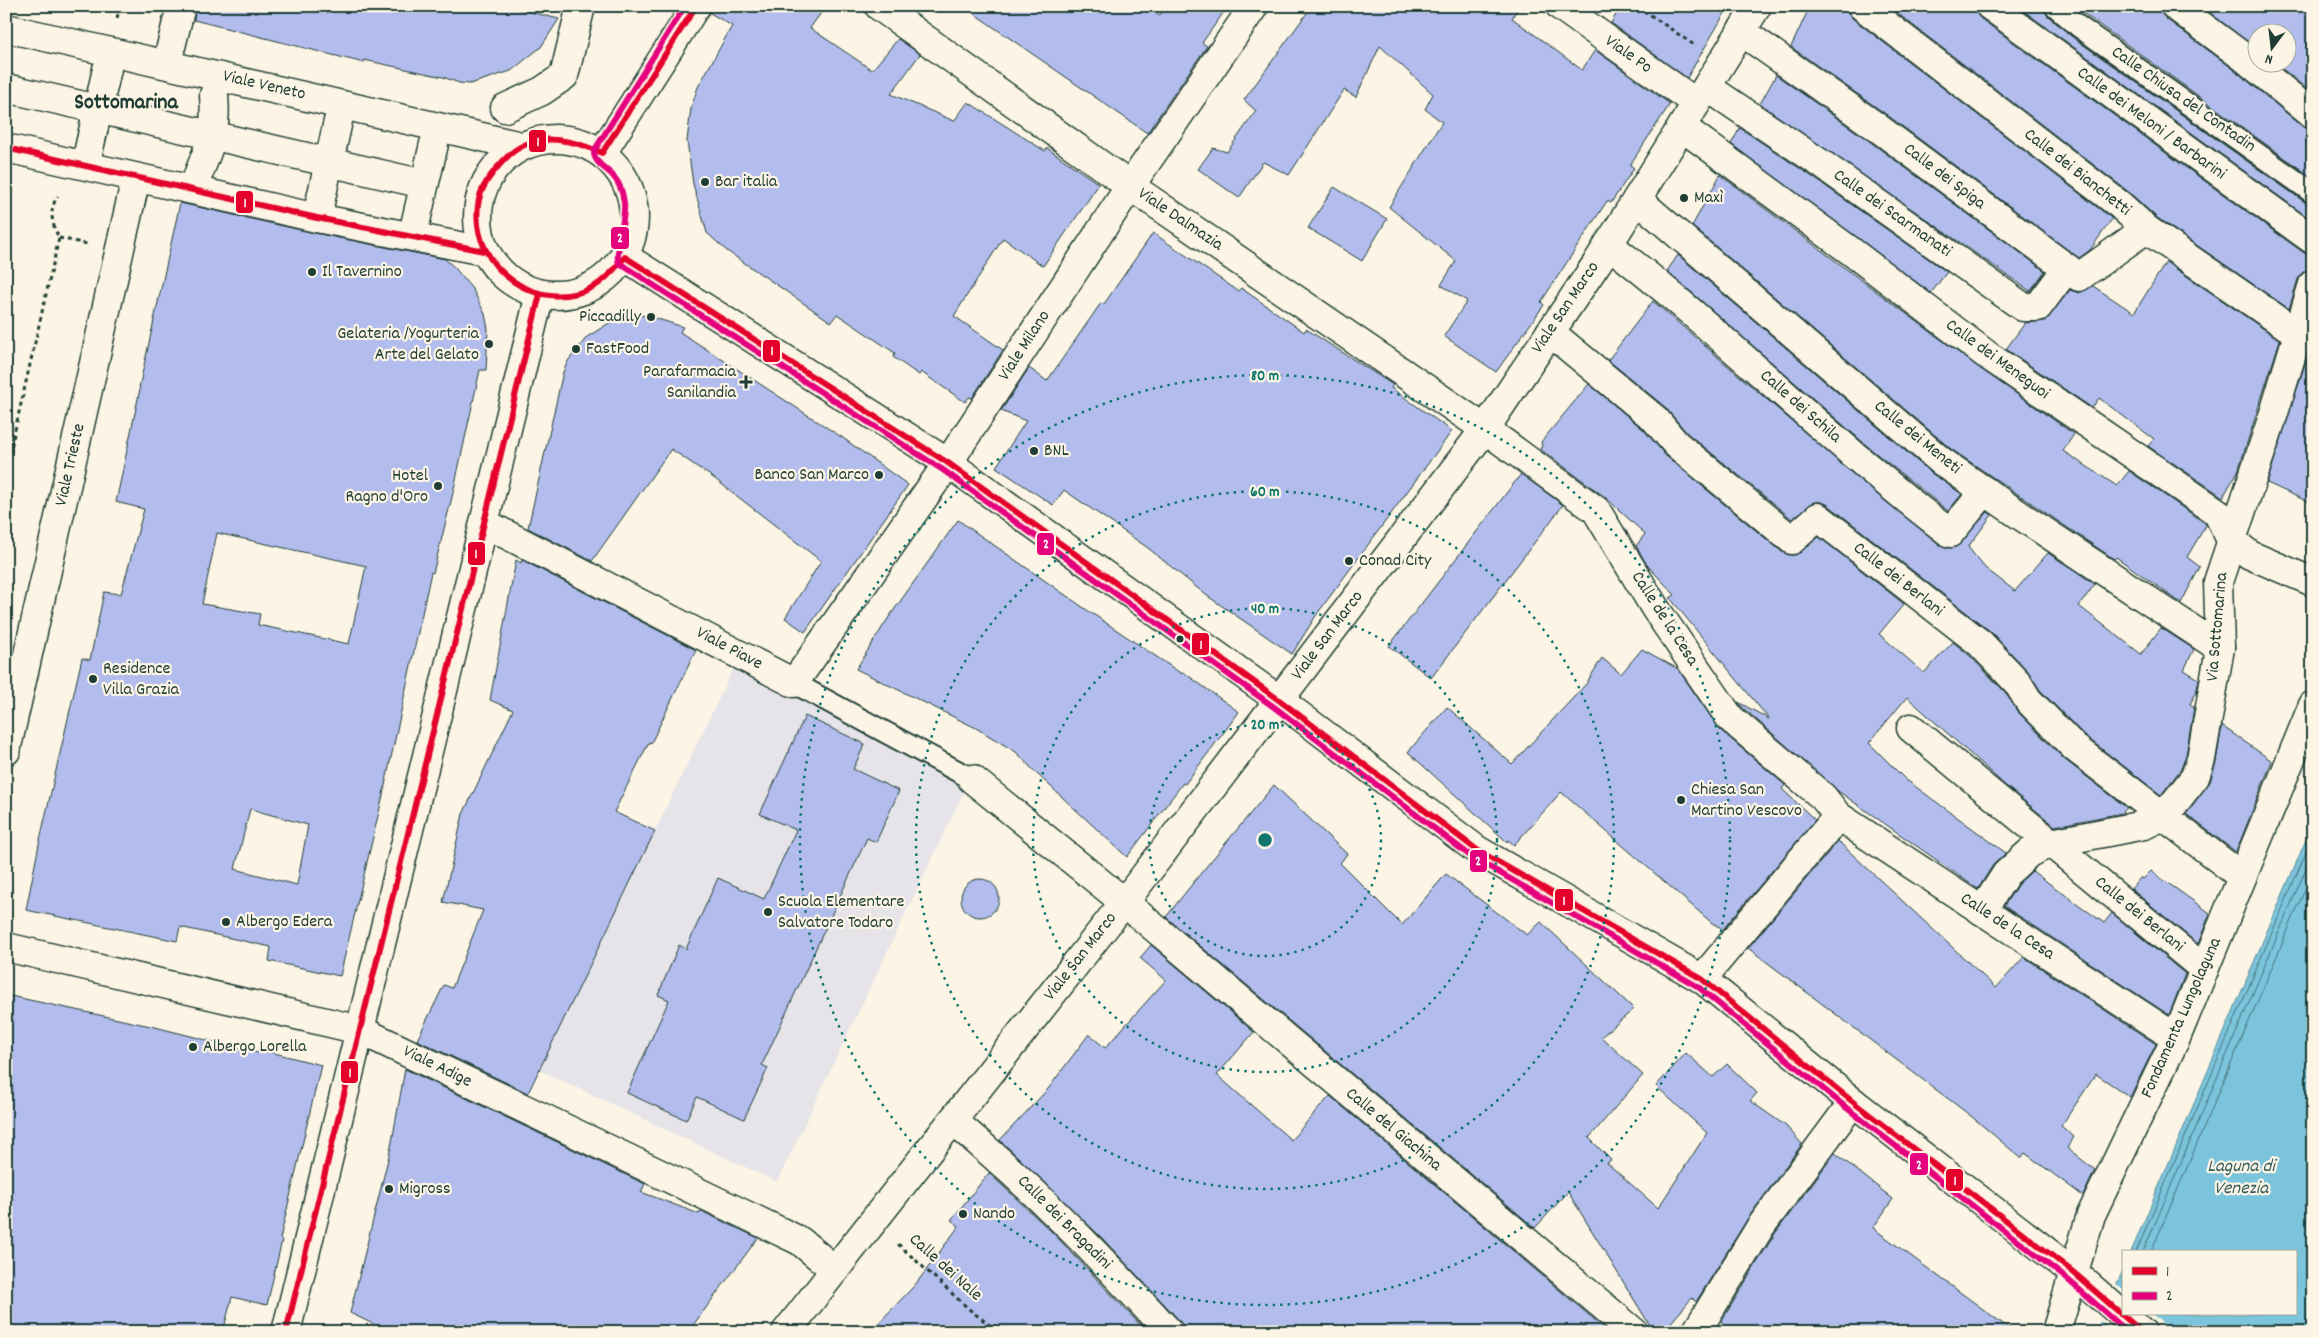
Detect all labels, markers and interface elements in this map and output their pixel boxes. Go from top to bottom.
north arrow [2246,22,2296,72]
street label: Viale Po [1599,30,1657,80]
street label: Calle Chiusa del Contadin [2106,41,2260,159]
text: N [2263,48,2275,69]
street label: Calle dei Meloni / Barbarini [2071,61,2231,187]
street label: Viale Veneto [220,64,308,108]
district label: Sottomarina [74,88,178,119]
street label: Calle dei Bianchetti [2018,123,2136,223]
line badge: 1 [528,129,547,153]
text: 1 [536,133,540,153]
street label: Calle dei Spiga [1898,138,1991,217]
street label: Calle dei Scarmanati [1828,164,1956,264]
place label: Bar italia [715,170,778,195]
marker: Bar italia [699,176,711,188]
street label: Viale Dalmazia [1132,182,1228,258]
place label: Maxì [1694,186,1724,211]
line badge: 1 [235,190,254,214]
marker: Maxì [1678,192,1690,204]
text: 1 [243,194,247,214]
line badge: 2 [610,226,630,250]
text: 2 [617,229,623,249]
street label: Viale San Marco [1526,257,1606,359]
place label: Il Tavernino [322,260,402,285]
marker: Il Tavernino [306,266,318,278]
place label: Piccadilly [579,305,642,330]
street label: Viale Milano [993,306,1057,386]
marker: Piccadilly [645,311,657,323]
street label: Calle dei Meneguoi [1940,314,2054,406]
place label: Gelateria /Yogurteria Arte del Gelato [337,322,480,368]
place label: FastFood [586,337,649,362]
marker: Gelateria /Yogurteria Arte del Gelato [483,338,495,350]
line badge: 1 [762,339,781,363]
text: 1 [770,342,774,362]
marker: FastFood [570,343,582,355]
place label: Parafarmacia Sanilandia [643,360,737,406]
street label: Calle dei Schila [1754,364,1847,450]
text: 80 m [1251,366,1279,388]
marker: Parafarmacia Sanilandia [740,376,752,388]
street label: Calle dei Meneti [1868,395,1966,481]
street label: Viale Trieste [49,421,93,509]
place label: BNL [1044,439,1069,464]
marker: BNL [1028,445,1040,457]
place label: Banco San Marco [755,463,869,488]
place label: Hotel Ragno d'Oro [345,464,429,510]
marker: Banco San Marco [873,469,885,481]
marker: Hotel Ragno d'Oro [432,480,444,492]
text: 60 m [1250,482,1280,504]
line badge: 2 [1036,532,1055,556]
text: 2 [1043,535,1049,555]
street label: Calle dei Berlani [1847,537,1949,623]
line badge: 1 [467,541,486,566]
text: 1 [474,545,478,565]
place label: Conad City [1359,549,1432,574]
marker: Conad City [1343,555,1355,567]
street label: Calle de la Cesa [1624,567,1704,672]
street label: Via Sottomarina [2201,571,2235,683]
street label: Viale San Marco [1286,586,1370,686]
text: 40 m [1251,599,1279,621]
street label: Viale Piave [691,621,767,677]
line badge: 1 [1191,632,1210,656]
unlabelled marker [1175,634,1185,644]
text: 1 [1199,636,1203,656]
place label: Residence Villa Grazia [103,657,179,703]
marker: Residence Villa Grazia [87,673,99,685]
text: 20 m [1251,715,1279,737]
place label: Chiesa San Martino Vescovo [1691,778,1802,824]
marker: Chiesa San Martino Vescovo [1675,794,1687,806]
centre of rings [1256,831,1274,849]
line badge: 2 [1469,849,1488,873]
text: 2 [1475,852,1481,872]
street label: Calle dei Berlani [2089,871,2189,959]
street label: Calle de la Cesa [1955,887,2060,967]
line badge: 1 [1554,888,1574,912]
place label: Scuola Elementare Salvatore Todaro [778,890,905,936]
text: 1 [1562,892,1566,912]
marker: Scuola Elementare Salvatore Todaro [762,906,774,918]
street label: Viale San Marco [1038,907,1124,1007]
place label: Albergo Edera [236,910,333,935]
marker: Albergo Edera [220,916,232,928]
street label: Fondamenta Lungolaguna [2135,933,2229,1102]
place label: Albergo Lorella [203,1035,307,1060]
street label: Viale Adige [398,1040,476,1095]
marker: Albergo Lorella [187,1041,199,1053]
line badge: 1 [340,1060,359,1084]
text: 1 [348,1064,352,1084]
street label: Calle del Giachina [1339,1082,1447,1178]
line badge: 2 [1909,1152,1929,1176]
water label: Laguna di Venezia [2207,1154,2278,1203]
text: 2 [1916,1156,1922,1176]
line badge: 1 [1945,1168,1964,1192]
street label: Calle dei Bragadini [1011,1170,1117,1276]
text: 1 [1953,1172,1957,1192]
place label: Migross [399,1177,451,1202]
marker: Migross [383,1183,395,1195]
place label: Nando [973,1202,1015,1227]
marker: Nando [957,1208,969,1220]
street label: Calle dei Nale [903,1228,987,1308]
legend [2122,1250,2296,1316]
text: 1 [2166,1262,2169,1284]
text: 2 [2166,1286,2173,1308]

